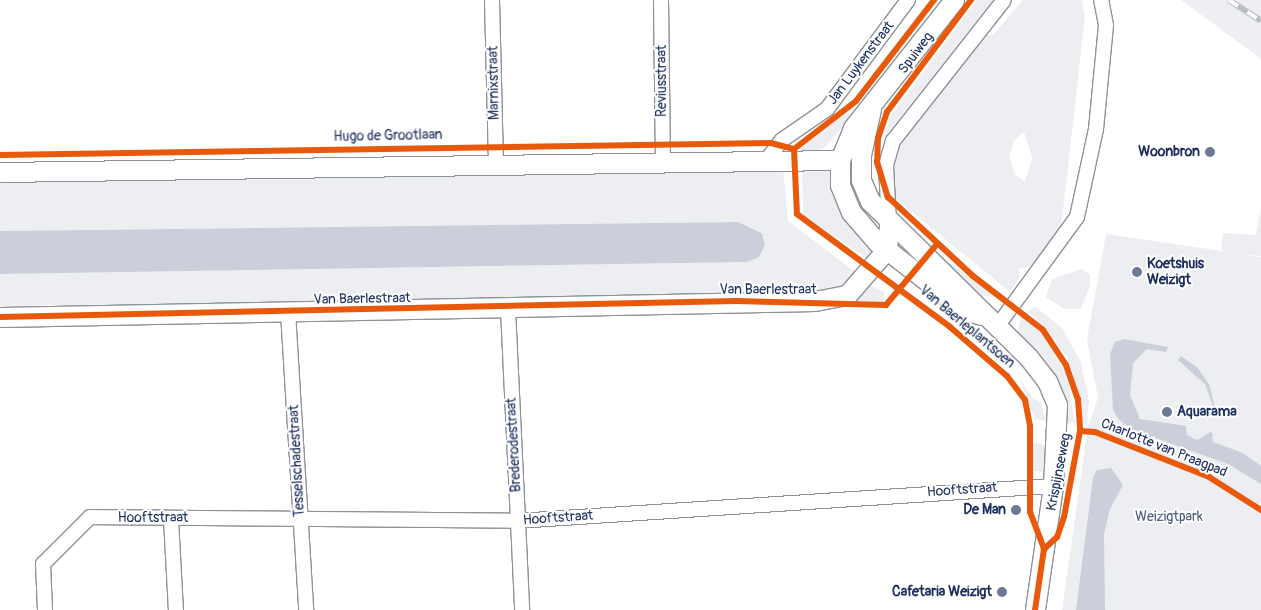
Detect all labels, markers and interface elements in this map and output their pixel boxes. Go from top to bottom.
street label: Jan Luykenstraat [824,18,898,108]
street label: Spuiweg [895,29,937,77]
street label: Reviusstraat [654,45,670,117]
street label: Marnixstraat [485,46,503,120]
street label: Hugo de Grootlaan [333,127,443,145]
place label: Woonbron [1138,144,1200,160]
marker: Woonbron [1204,146,1216,158]
place label: Koetshuis Weizigt [1147,256,1204,288]
marker: Koetshuis Weizigt [1131,266,1143,278]
street label: Van Baerlestraat [719,282,817,298]
street label: Van Baerleplantsoen [916,282,1018,372]
street label: Van Baerlestraat [313,290,411,308]
street label: Brederodestraat [503,397,525,493]
place label: Aquarama [1177,404,1237,420]
street label: Tesselschadestraat [286,405,308,517]
marker: Aquarama [1161,406,1173,418]
street label: Charlotte van Praagpad [1098,415,1230,481]
street label: Krispijnseweg [1043,432,1075,512]
street label: Hooftstraat [926,479,998,501]
place label: De Man [963,502,1006,518]
marker: De Man [1010,504,1022,516]
street label: Hooftstraat [522,507,594,529]
park label: Weizigtpark [1135,509,1203,525]
street label: Hooftstraat [118,510,188,526]
place label: Cafetaria Weizigt [892,584,992,600]
marker: Cafetaria Weizigt [996,586,1008,598]

